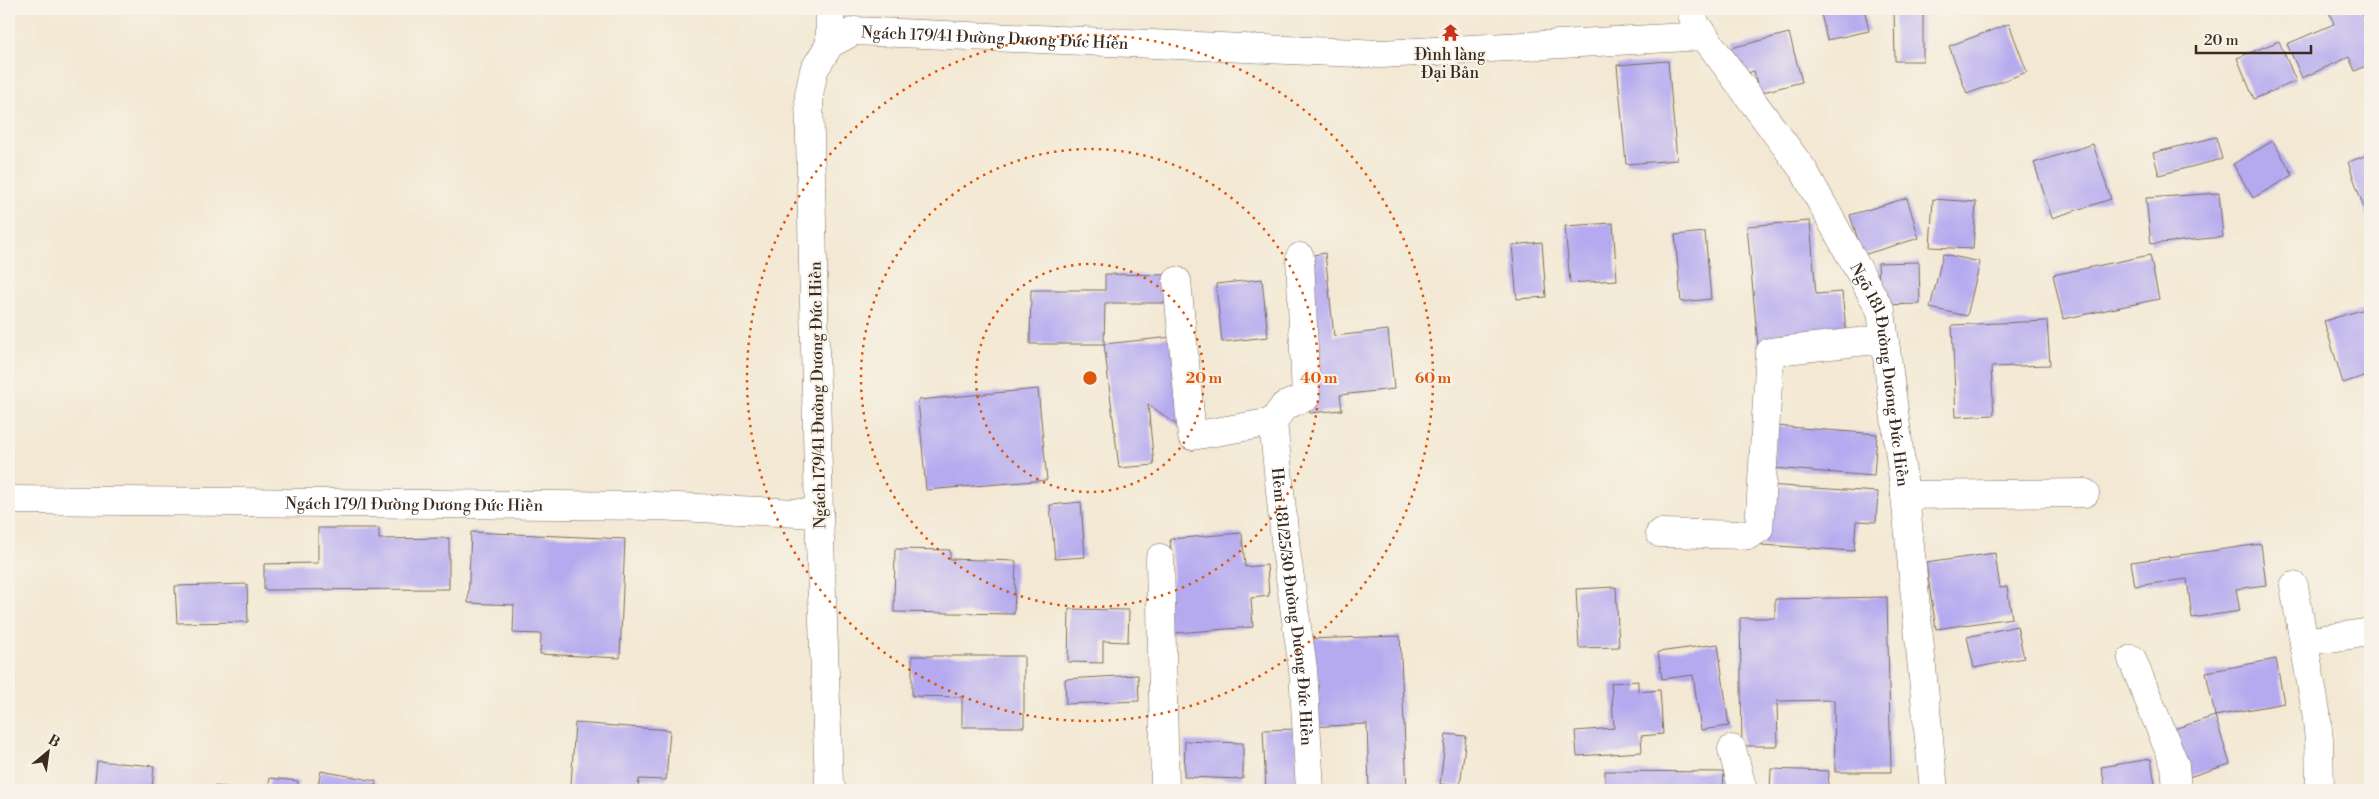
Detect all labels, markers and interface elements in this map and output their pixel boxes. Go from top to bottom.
street label: Ngách 179/41 Đường Dương Đức Hiền [860,22,1129,54]
temple icon: Đình làng Đại Bản [1440,22,1460,42]
scale bar [2196,22,2312,54]
text: 20 m [2204,31,2239,50]
place label: Đình làng Đại Bản [1415,45,1486,83]
street label: Ngõ 181 Đường Dương Đức Hiền [1845,259,1913,488]
street label: Ngách 179/41 Đường Dương Đức Hiền [806,261,830,529]
centre of rings [1081,369,1099,387]
text: 20 m [1186,369,1223,388]
text: 40 m [1300,369,1338,388]
text: 60 m [1415,369,1452,388]
street label: Hẻm 181/25/30 Đường Dương Đức Hiền [1267,466,1316,747]
street label: Ngách 179/1 Đường Dương Đức Hiền [285,494,544,516]
north arrow [22,726,72,776]
text: B [45,731,63,752]

